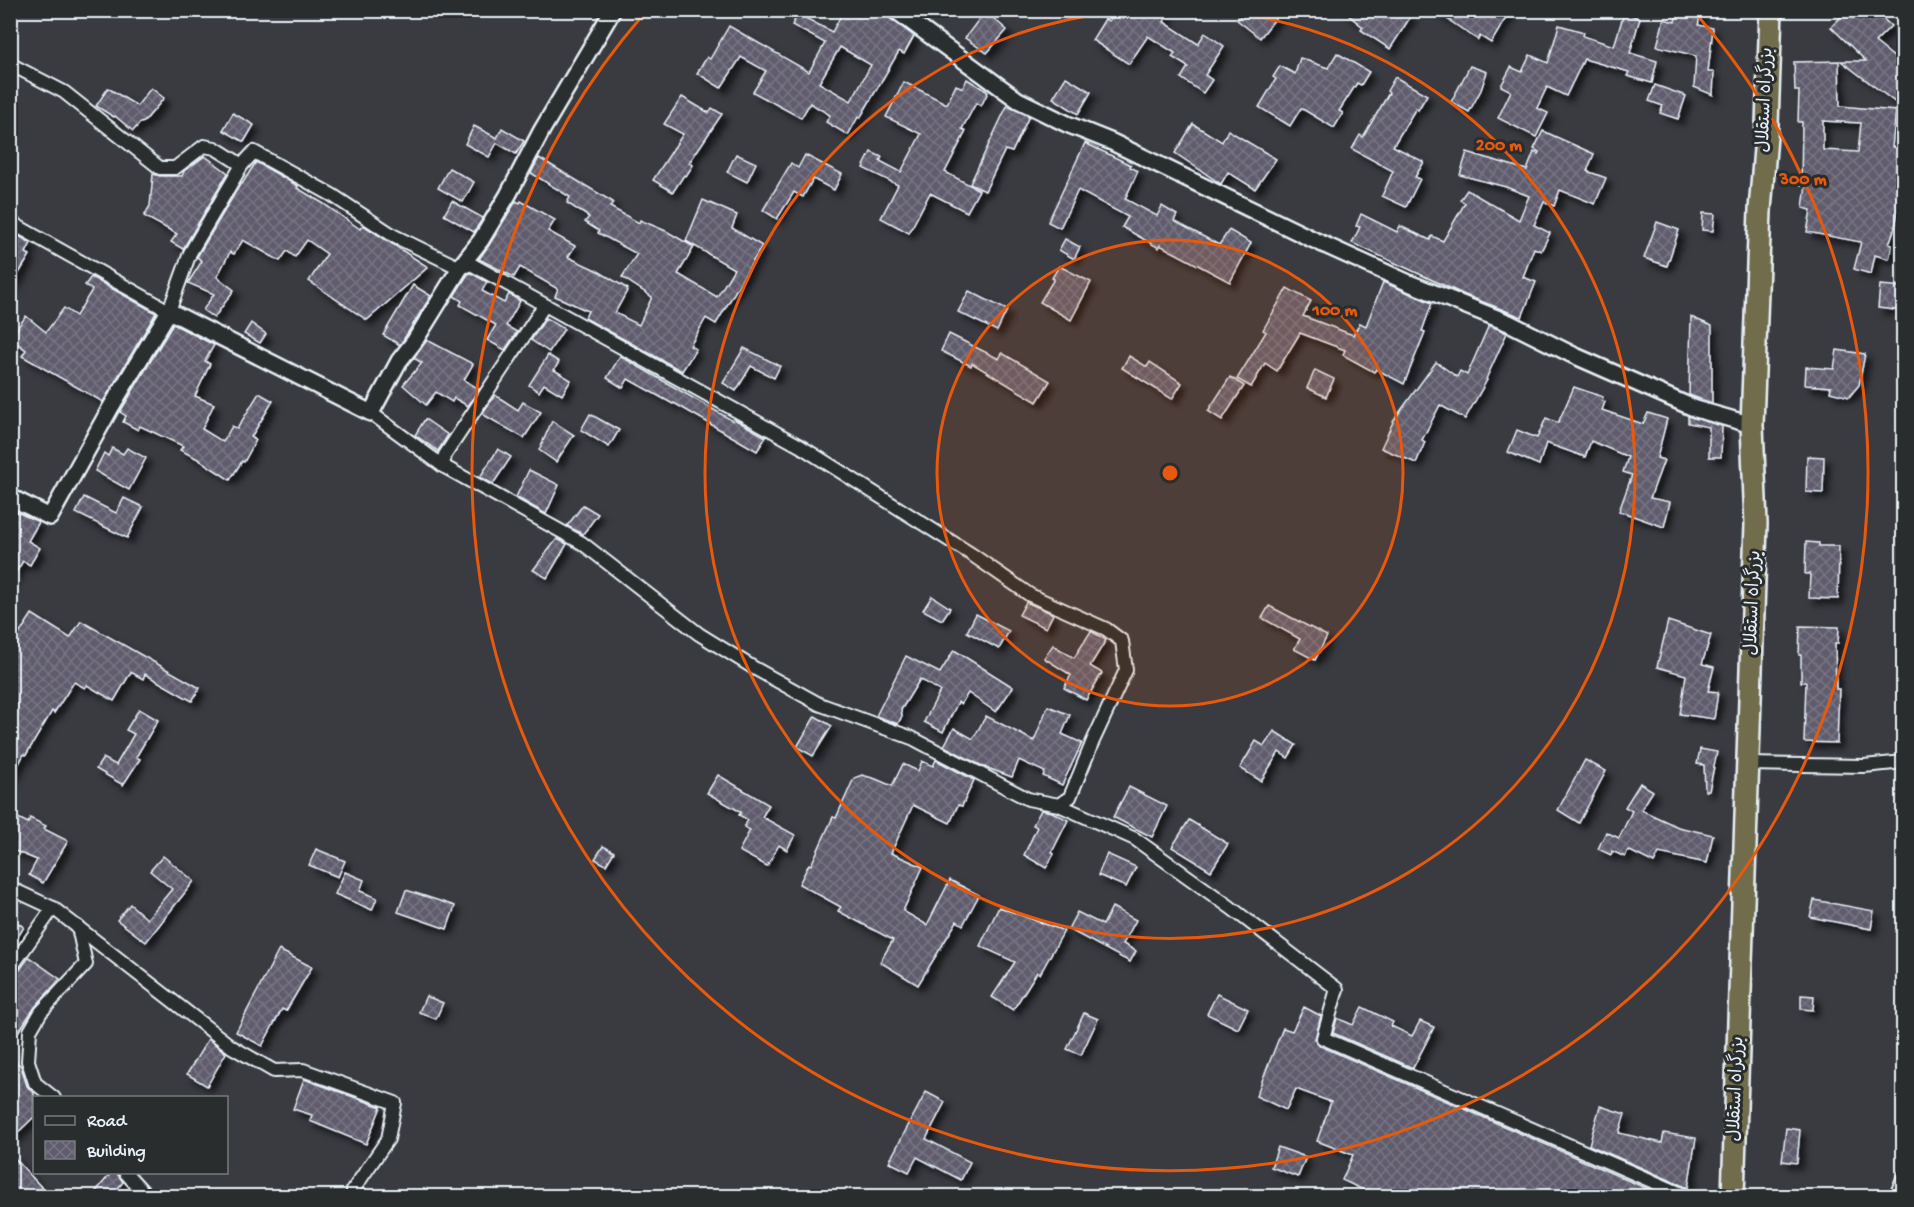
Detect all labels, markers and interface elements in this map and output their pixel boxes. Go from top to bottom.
street label: بزرگراه استقلال [1752,47,1778,153]
text: 200 m [1476,136,1522,157]
text: 300 m [1779,170,1827,191]
text: 100 m [1312,301,1358,322]
centre of rings [1160,463,1180,483]
street label: بزرگراه استقلال [1740,550,1766,656]
street label: بزرگراه استقلال [1723,1036,1749,1142]
legend [33,1096,228,1174]
text: Road [87,1112,128,1133]
text: Building [86,1142,146,1163]

